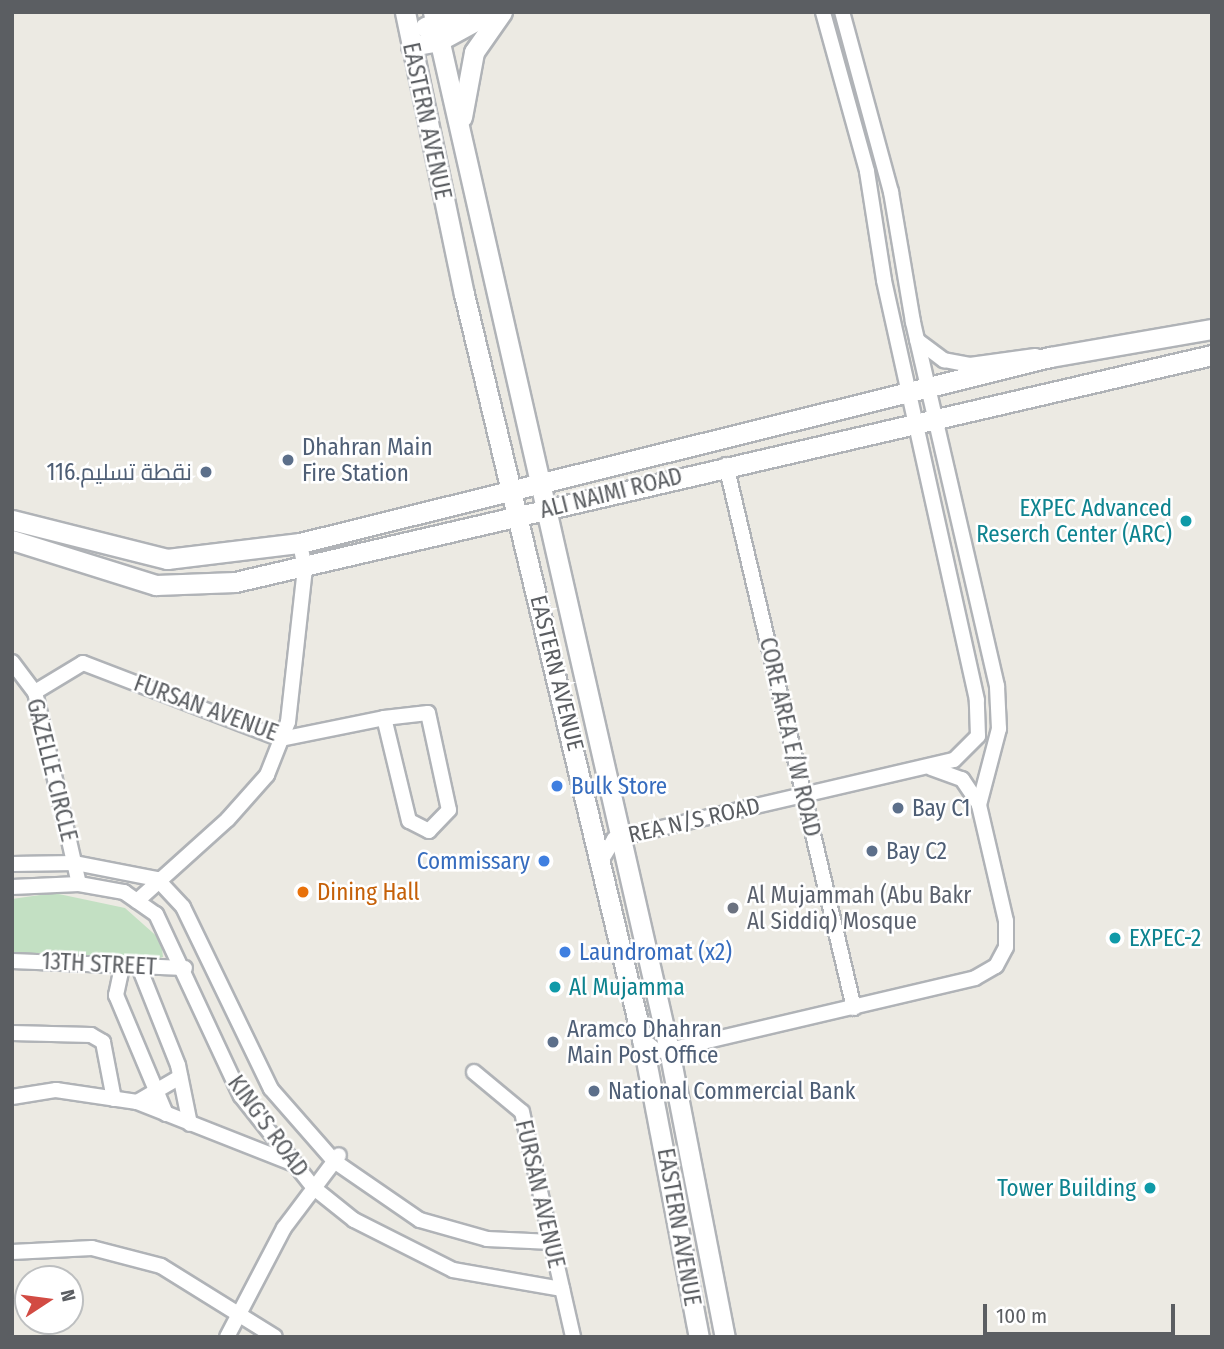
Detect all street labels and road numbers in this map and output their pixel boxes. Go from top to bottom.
street label: EASTERN AVENUE [397,40,457,202]
street label: ALI NAIMI ROAD [537,462,685,524]
street label: EASTERN AVENUE [524,592,590,754]
street label: CORE AREA E/W ROAD [754,635,826,839]
street label: FURSAN AVENUE [130,669,282,747]
street label: GAZELLE CIRCLE [21,696,83,844]
street label: REA N/S ROAD [625,791,763,849]
street label: 13TH STREET [41,947,157,981]
street label: KING'S ROAD [222,1070,314,1182]
street label: FURSAN AVENUE [510,1117,570,1271]
street label: EASTERN AVENUE [652,1146,706,1308]

